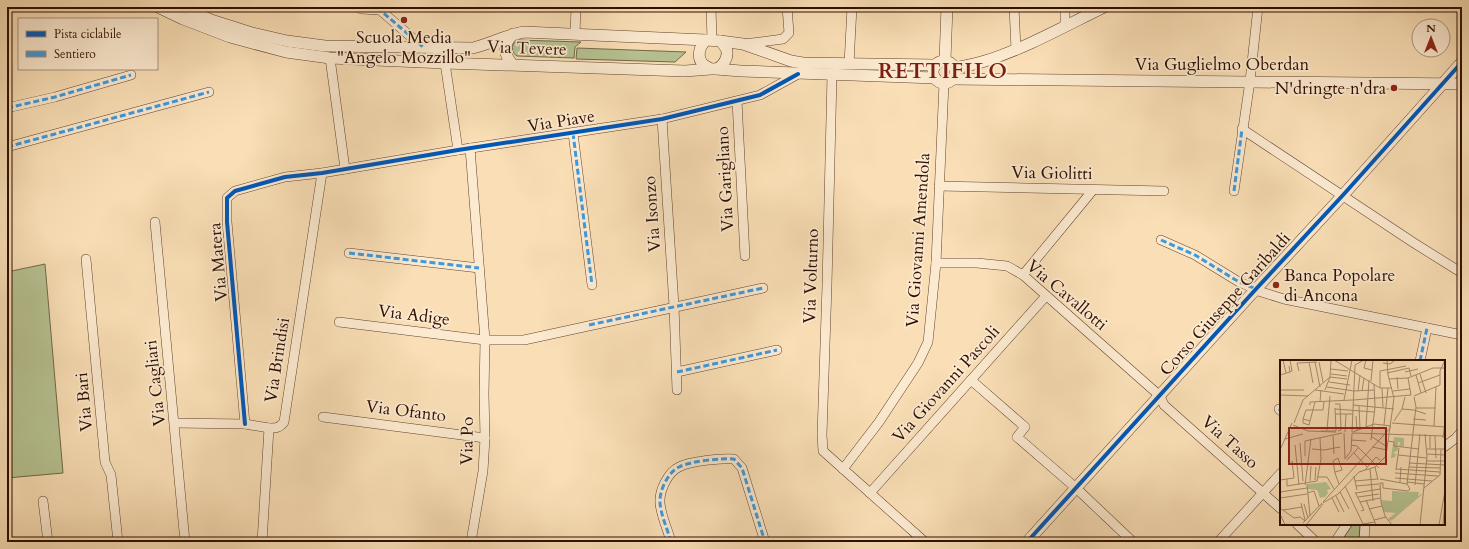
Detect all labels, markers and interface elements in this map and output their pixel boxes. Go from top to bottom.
marker: Scuola Media "Angelo Mozzillo" [399,15,409,25]
legend [18,18,158,70]
north arrow [1411,18,1451,58]
text: N [1426,21,1436,36]
text: Pista ciclabile [54,26,122,42]
place label: Scuola Media "Angelo Mozzillo" [337,26,471,69]
street label: Via Tevere [487,35,567,61]
text: Sentiero [54,46,96,62]
street label: Via Guglielmo Oberdan [1135,53,1310,76]
district label: RETTIFILO [878,57,1008,86]
place label: N'dringte n'dra [1275,77,1387,100]
marker: N'dringte n'dra [1389,83,1399,93]
street label: Via Piave [526,104,596,138]
street label: Via Garigliano [711,126,739,232]
street label: Via Giovanni Amendola [900,151,936,328]
street label: Via Giolitti [1011,161,1093,185]
street label: Via Isonzo [638,175,666,253]
street label: Via Matera [203,221,233,302]
street label: Corso Giuseppe Garibaldi [1154,227,1296,381]
street label: Via Volturno [798,228,824,324]
street label: Via Cavallotti [1022,254,1112,336]
place label: Banca Popolare di Ancona [1284,264,1395,307]
marker: Banca Popolare di Ancona [1271,280,1281,290]
street label: Via Adige [377,299,451,331]
street label: Via Brindisi [259,316,295,404]
street label: Via Giovanni Pascoli [887,320,1005,448]
street label: Via Cagliari [139,339,171,427]
inset map [1280,360,1445,525]
street label: Via Bari [70,371,98,432]
street label: Via Ofanto [365,395,447,427]
street label: Via Tasso [1196,410,1264,474]
street label: Via Po [455,417,479,465]

